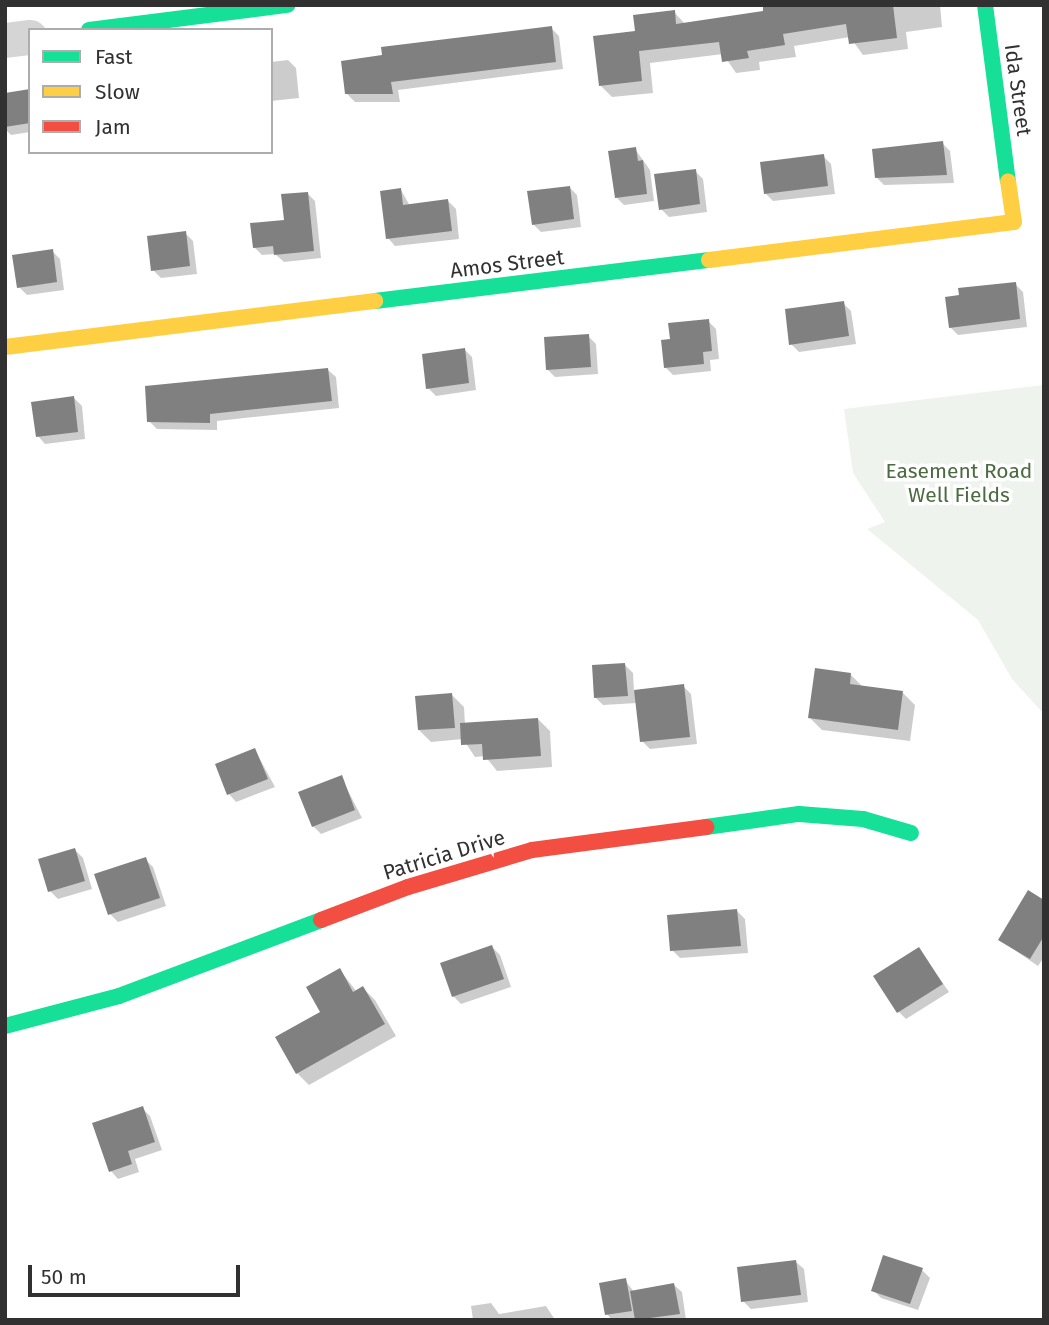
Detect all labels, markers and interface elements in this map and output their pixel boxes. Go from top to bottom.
legend [28,28,273,154]
street label: Ida Street [999,42,1037,138]
text: Fast [95,44,133,70]
text: Slow [95,79,140,105]
text: Jam [95,114,131,140]
street label: Amos Street [449,245,565,283]
park label: Easement Road Well Fields [886,458,1032,508]
street label: Patricia Drive [380,824,508,886]
scale bar [32,1252,243,1296]
text: 50 m [41,1264,87,1290]

